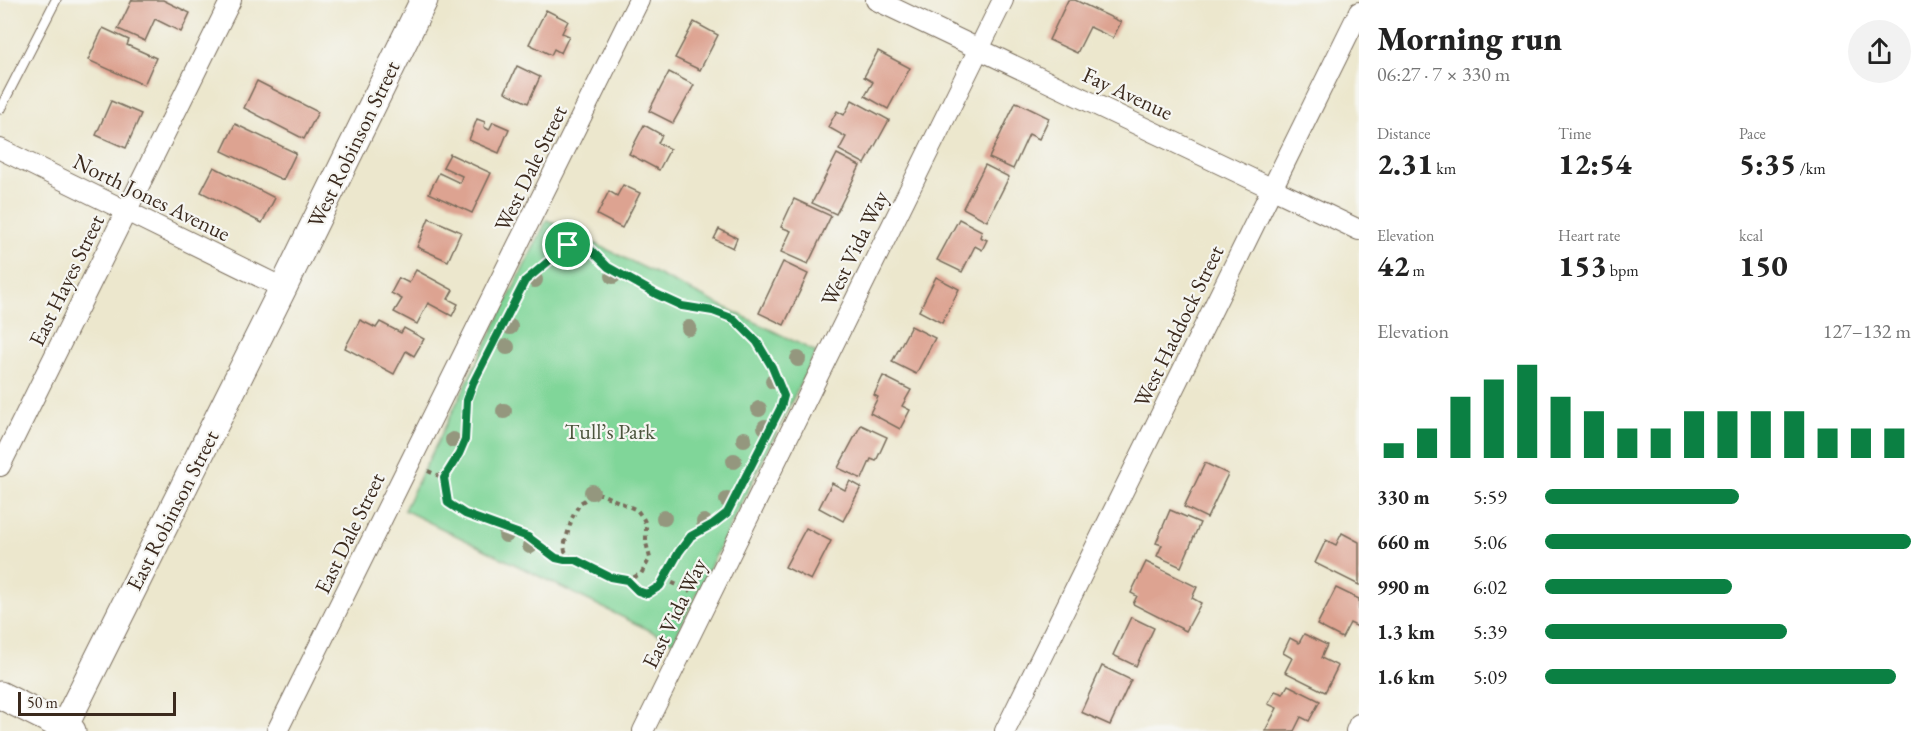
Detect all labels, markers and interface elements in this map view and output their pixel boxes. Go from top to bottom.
text: Morning run [1377,17,1562,60]
button: share [1848,20,1911,83]
street label: West Robinson Street [300,56,406,232]
street label: Fay Avenue [1078,60,1178,127]
text: 06:27 · 7 × 330 m [1377,61,1510,87]
street label: West Dale Street [487,100,574,236]
text: Distance [1377,123,1430,144]
text: Time [1558,123,1591,144]
text: Pace [1739,123,1766,144]
text: 2.31 [1377,144,1433,183]
text: 12:54 [1558,144,1631,183]
text: 5:35 [1739,144,1796,183]
street label: North Jones Avenue [68,147,236,248]
text: km [1433,158,1456,179]
text: /km [1796,158,1826,179]
street label: West Vida Way [814,185,895,311]
street label: East Hayes Street [22,210,111,351]
pin [542,219,593,270]
text: Elevation [1377,225,1435,246]
text: Heart rate [1558,225,1620,246]
text: kcal [1739,225,1763,246]
icon: arrive [551,228,584,261]
street label: West Haddock Street [1127,240,1230,412]
text: 42 [1377,246,1409,285]
text: 153 [1558,246,1607,285]
text: 150 [1739,246,1788,285]
text: m [1409,260,1425,281]
text: bpm [1607,260,1639,281]
text: Elevation [1377,318,1449,344]
text: 127–132 m [1823,318,1911,344]
park label: Tull’s Park [565,417,656,446]
street label: East Robinson Street [120,425,225,595]
street label: East Dale Street [308,468,391,598]
text: 330 m [1377,484,1430,510]
text: 5:59 [1473,484,1507,510]
text: 660 m [1377,529,1430,555]
text: 5:06 [1473,529,1507,555]
street label: East Vida Way [635,553,714,673]
text: 990 m [1377,574,1430,600]
text: 6:02 [1473,574,1507,600]
text: 1.3 km [1377,619,1435,645]
text: 5:39 [1473,619,1507,645]
text: 1.6 km [1377,664,1435,690]
text: 5:09 [1473,664,1507,690]
scale bar [18,689,176,716]
text: 50 m [27,692,58,713]

